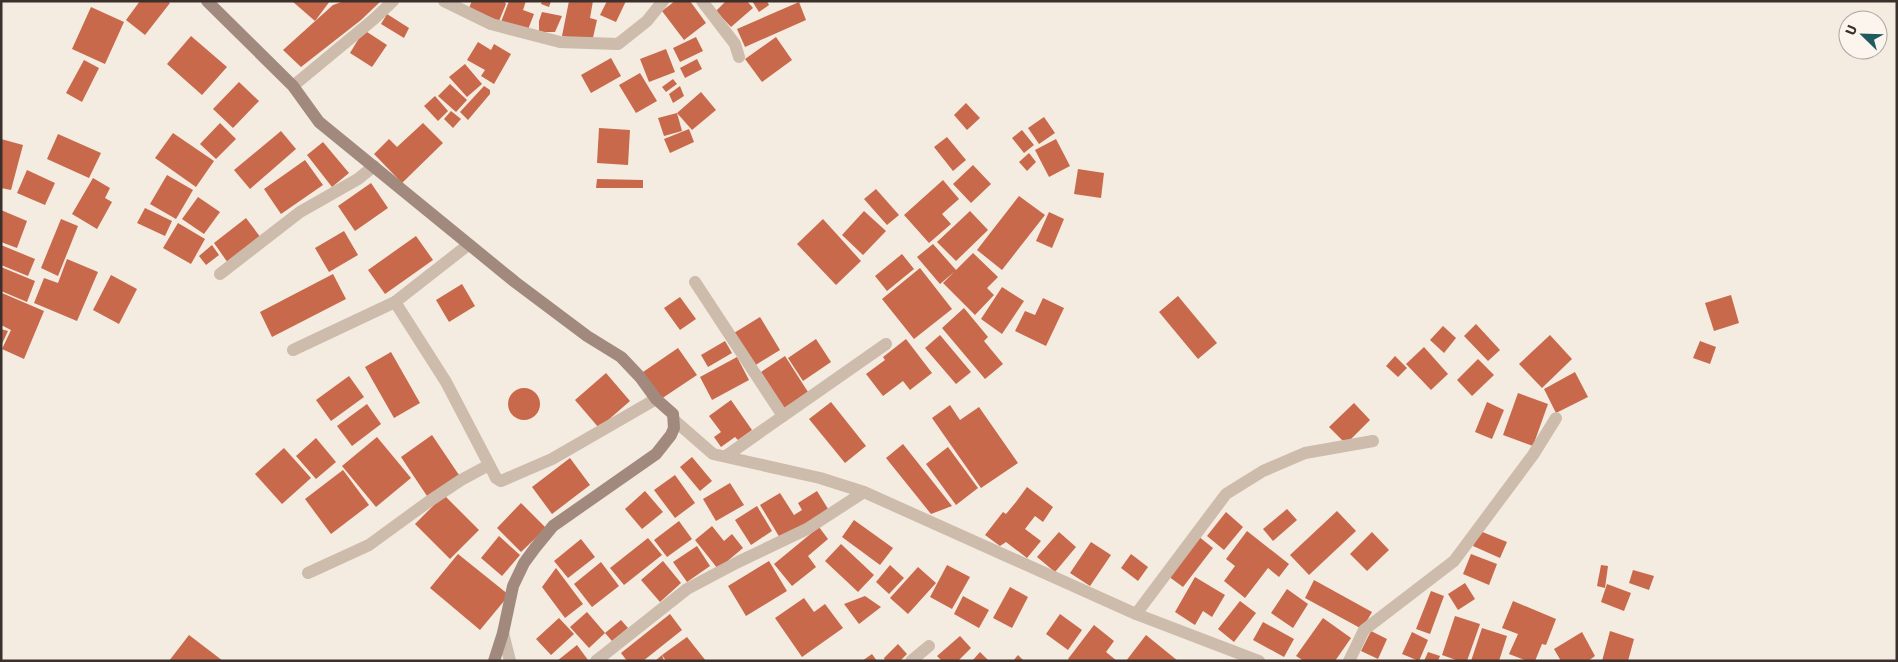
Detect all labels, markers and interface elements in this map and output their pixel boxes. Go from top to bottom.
north arrow [1838,10,1888,60]
text: U [1842,22,1861,38]

